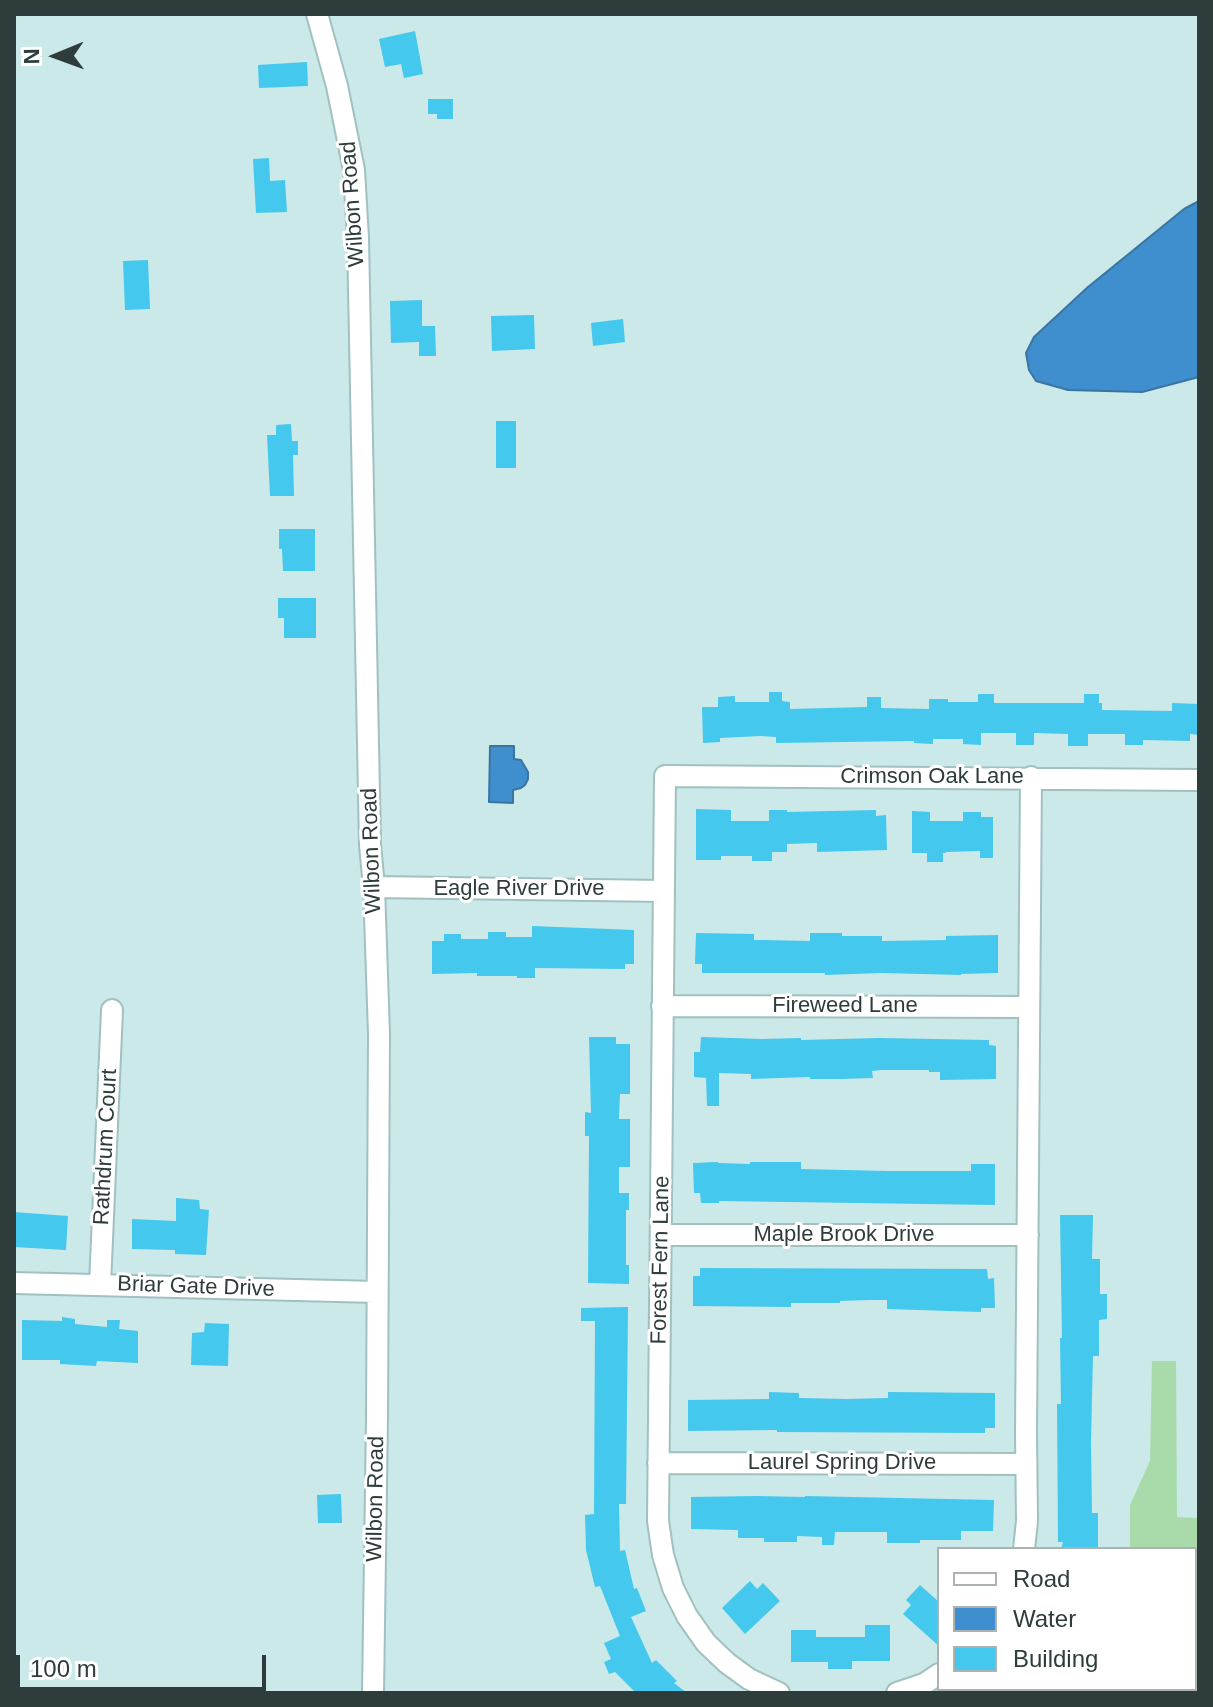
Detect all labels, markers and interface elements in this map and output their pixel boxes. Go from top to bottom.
north arrow [16,16,96,96]
text: N [19,48,44,65]
street label: Wilbon Road [335,140,371,268]
street label: Crimson Oak Lane [840,764,1024,790]
street label: Wilbon Road [357,788,387,914]
street label: Eagle River Drive [433,876,605,902]
street label: Fireweed Lane [772,993,918,1019]
street label: Rathdrum Court [89,1068,123,1226]
street label: Forest Fern Lane [646,1175,676,1345]
street label: Maple Brook Drive [754,1222,934,1248]
street label: Briar Gate Drive [117,1271,275,1303]
street label: Wilbon Road [362,1436,390,1562]
street label: Laurel Spring Drive [748,1450,936,1476]
legend [937,1547,1197,1691]
text: Road [1013,1565,1070,1592]
text: Water [1013,1605,1076,1632]
scale bar [20,1639,270,1689]
text: Building [1013,1645,1098,1672]
text: 100 m [30,1655,97,1682]

